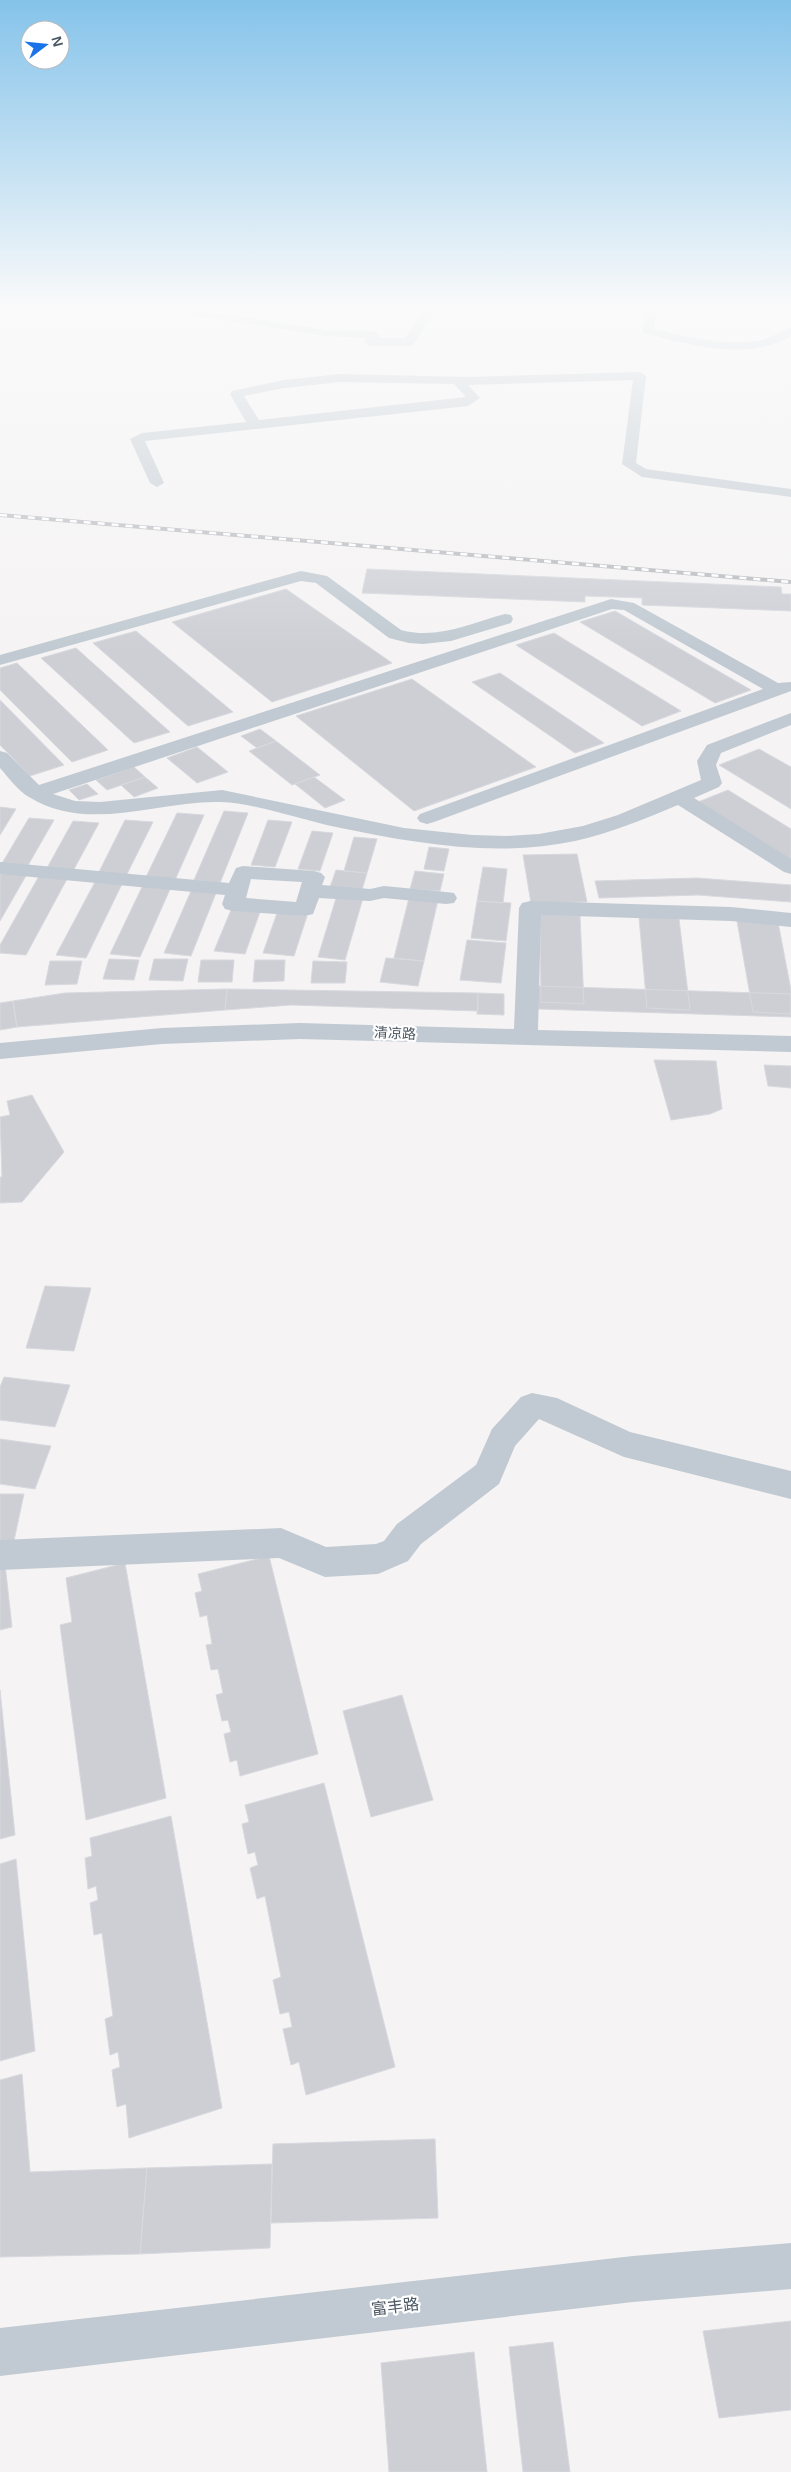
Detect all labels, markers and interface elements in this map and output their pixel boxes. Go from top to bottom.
north arrow [20,20,70,70]
text: N [48,34,67,48]
street label: 清凉路 [374,1024,416,1042]
street label: 富丰路 [370,2295,420,2318]

